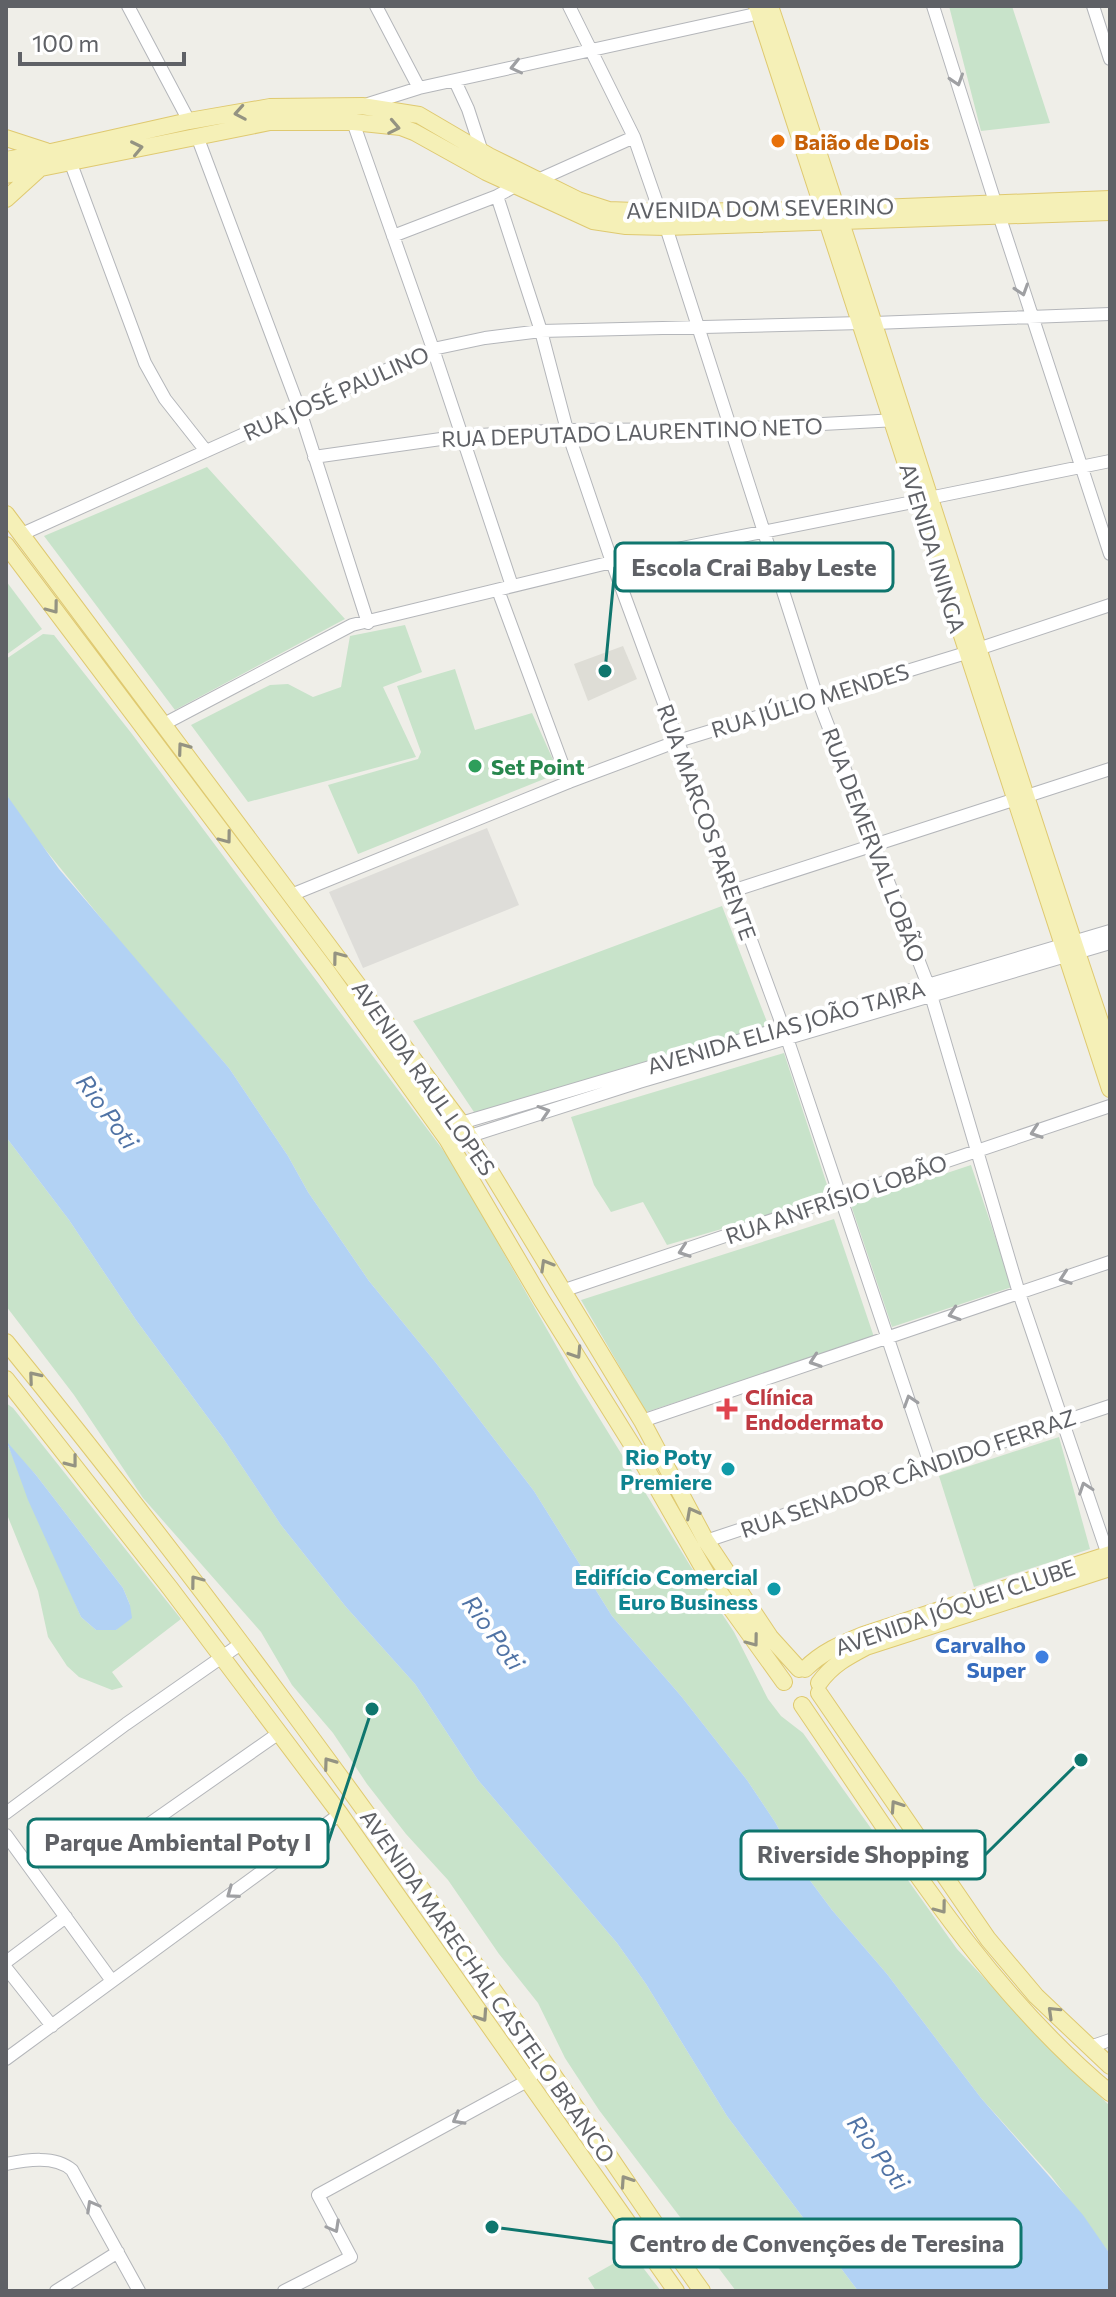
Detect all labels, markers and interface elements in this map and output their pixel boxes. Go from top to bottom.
scale bar [20,16,184,66]
text: 100 m [32,28,99,57]
one-way arrow [510,58,524,75]
one-way arrow [947,73,963,87]
one-way arrow [233,103,247,120]
one-way arrow [387,118,400,135]
place label: Baião de Dois [794,128,929,155]
marker: Baião de Dois [769,132,787,150]
one-way arrow [130,140,143,157]
street label: AVENIDA DOM SEVERINO [626,192,894,224]
one-way arrow [1013,282,1029,296]
street label: RUA JOSÉ PAULINO [239,340,433,446]
street label: RUA DEPUTADO LAURENTINO NETO [441,412,823,452]
street label: AVENIDA ININGA [894,460,972,636]
callout: Escola Crai Baby Leste [615,543,893,591]
text: Escola Crai Baby Leste [631,552,877,581]
one-way arrow [43,599,57,613]
street label: RUA JÚLIO MENDES [708,657,912,743]
street label: RUA MARCOS PARENTE [652,700,762,944]
street label: RUA DEMERVAL LOBÃO [817,724,931,966]
one-way arrow [178,742,193,757]
place label: Set Point [491,753,584,780]
marker: Set Point [466,757,484,775]
one-way arrow [216,829,230,844]
one-way arrow [333,951,348,966]
street label: AVENIDA ELIAS JOÃO TAJRA [644,974,928,1080]
street label: AVENIDA RAUL LOPES [347,975,501,1181]
water label: Rio Poti [71,1068,145,1155]
one-way arrow [536,1106,550,1122]
one-way arrow [1030,1122,1044,1138]
street label: RUA ANFRÍSIO LOBÃO [722,1148,950,1250]
one-way arrow [678,1241,692,1257]
one-way arrow [540,1259,556,1274]
one-way arrow [1058,1268,1072,1284]
one-way arrow [947,1305,961,1321]
one-way arrow [567,1344,582,1359]
one-way arrow [808,1351,822,1368]
one-way arrow [30,1371,44,1386]
place label: Clínica Endodermato [745,1383,884,1435]
one-way arrow [903,1395,919,1408]
marker: Clínica Endodermato [716,1398,738,1420]
street label: RUA SENADOR CÂNDIDO FERRAZ [737,1403,1079,1543]
place label: Rio Poty Premiere [620,1443,712,1495]
one-way arrow [62,1453,76,1468]
marker: Rio Poty Premiere [719,1460,737,1478]
one-way arrow [1078,1482,1094,1496]
one-way arrow [686,1507,701,1522]
street label: AVENIDA JÓQUEI CLUBE [831,1553,1079,1661]
place label: Edifício Comercial Euro Business [575,1563,758,1615]
one-way arrow [191,1575,206,1589]
marker: Edifício Comercial Euro Business [765,1580,783,1598]
water label: Rio Poti [457,1589,531,1676]
place label: Carvalho Super [935,1631,1026,1683]
one-way arrow [744,1633,758,1647]
marker: Carvalho Super [1033,1648,1051,1666]
one-way arrow [324,1758,339,1772]
one-way arrow [891,1801,906,1815]
street label: AVENIDA MARECHAL CASTELO BRANCO [355,1804,621,2168]
callout: Parque Ambiental Poty I [28,1819,328,1867]
text: Parque Ambiental Poty I [44,1827,312,1856]
callout: Riverside Shopping [741,1831,985,1879]
text: Riverside Shopping [757,1839,969,1868]
one-way arrow [226,1884,241,1898]
one-way arrow [932,1899,946,1914]
one-way arrow [472,2007,487,2022]
one-way arrow [1048,2007,1063,2021]
one-way arrow [452,2109,467,2124]
water label: Rio Poti [842,2109,916,2196]
one-way arrow [620,2175,635,2189]
one-way arrow [86,2200,102,2215]
one-way arrow [324,2218,340,2232]
callout: Centro de Convenções de Teresina [614,2219,1021,2267]
text: Centro de Convenções de Teresina [630,2228,1004,2257]

